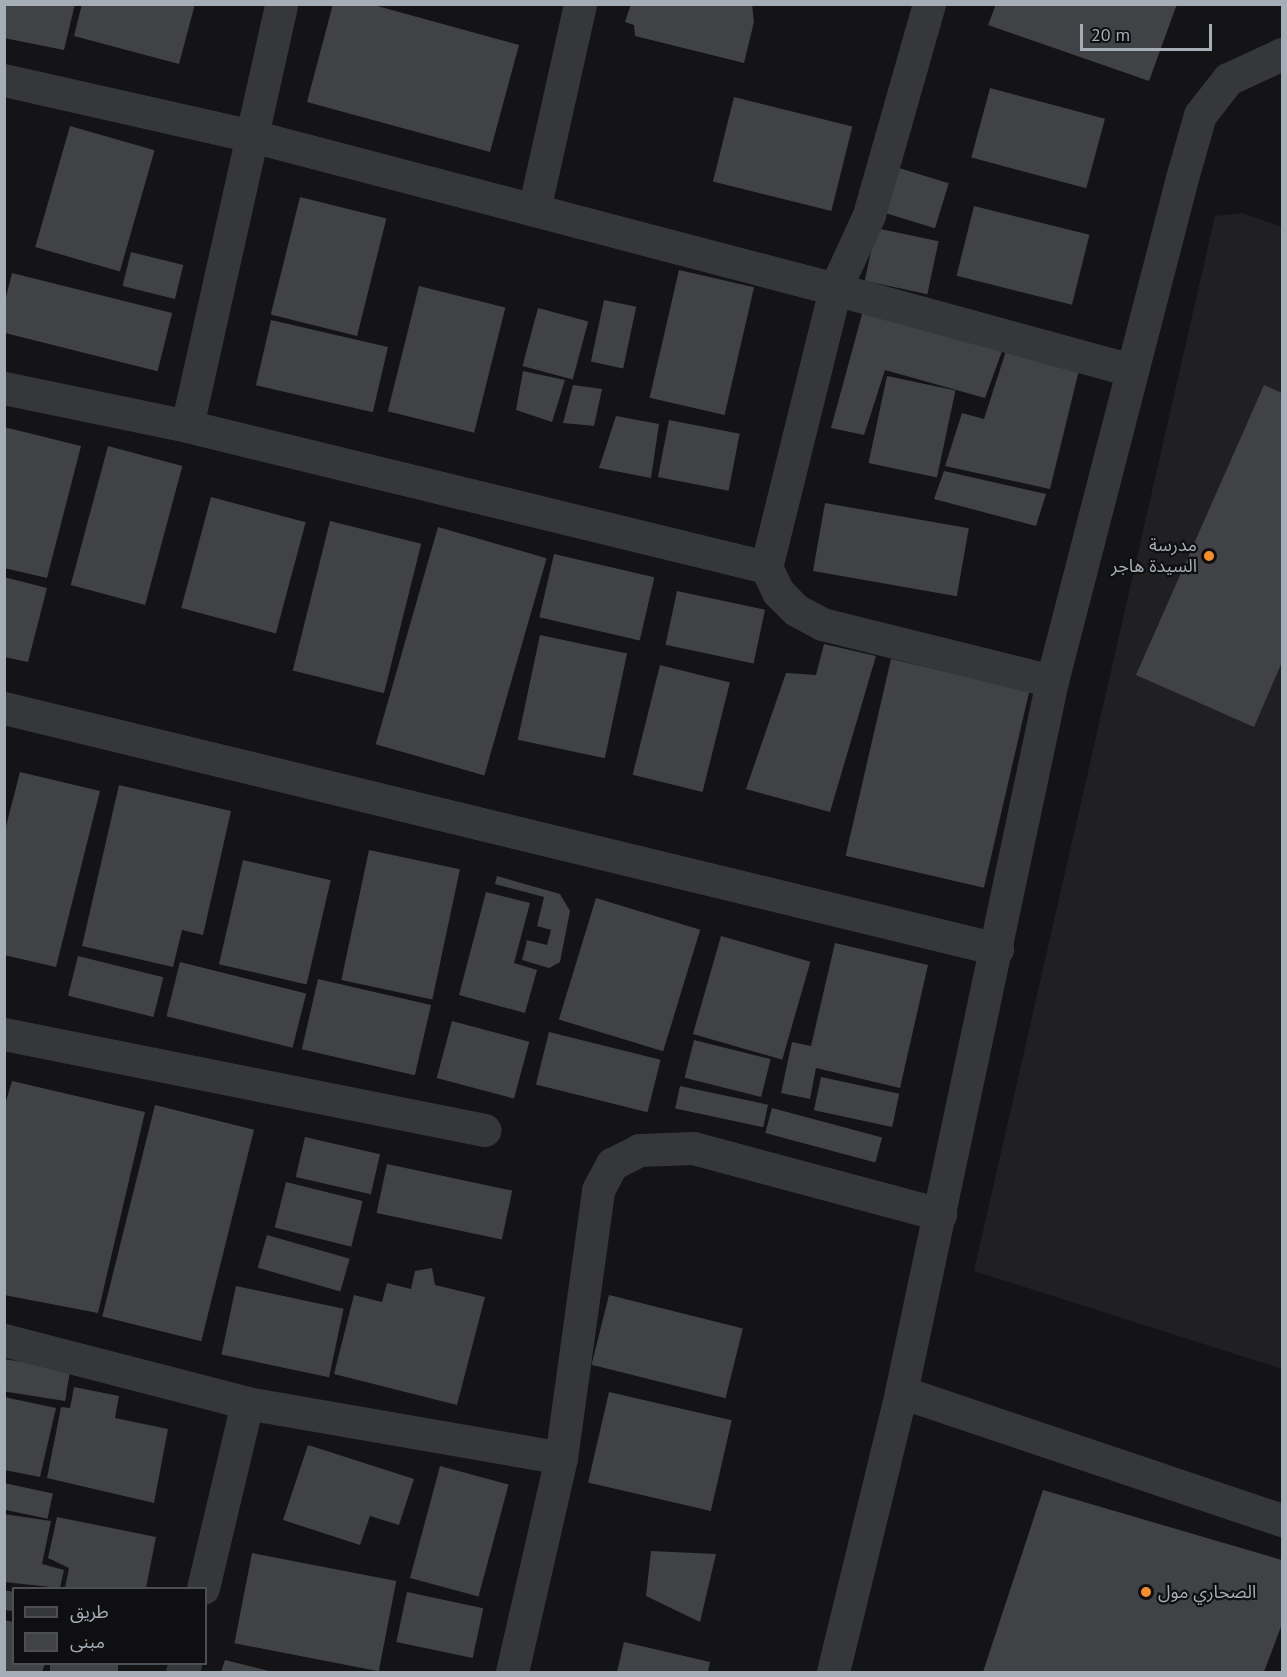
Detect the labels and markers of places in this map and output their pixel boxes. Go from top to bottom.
place label: مدرسة السيدة هاجر [1111,535,1197,578]
marker: مدرسة السيدة هاجر [1202,549,1216,563]
place label: الصحاري مول [1158,1581,1256,1603]
marker: الصحاري مول [1139,1585,1153,1599]

